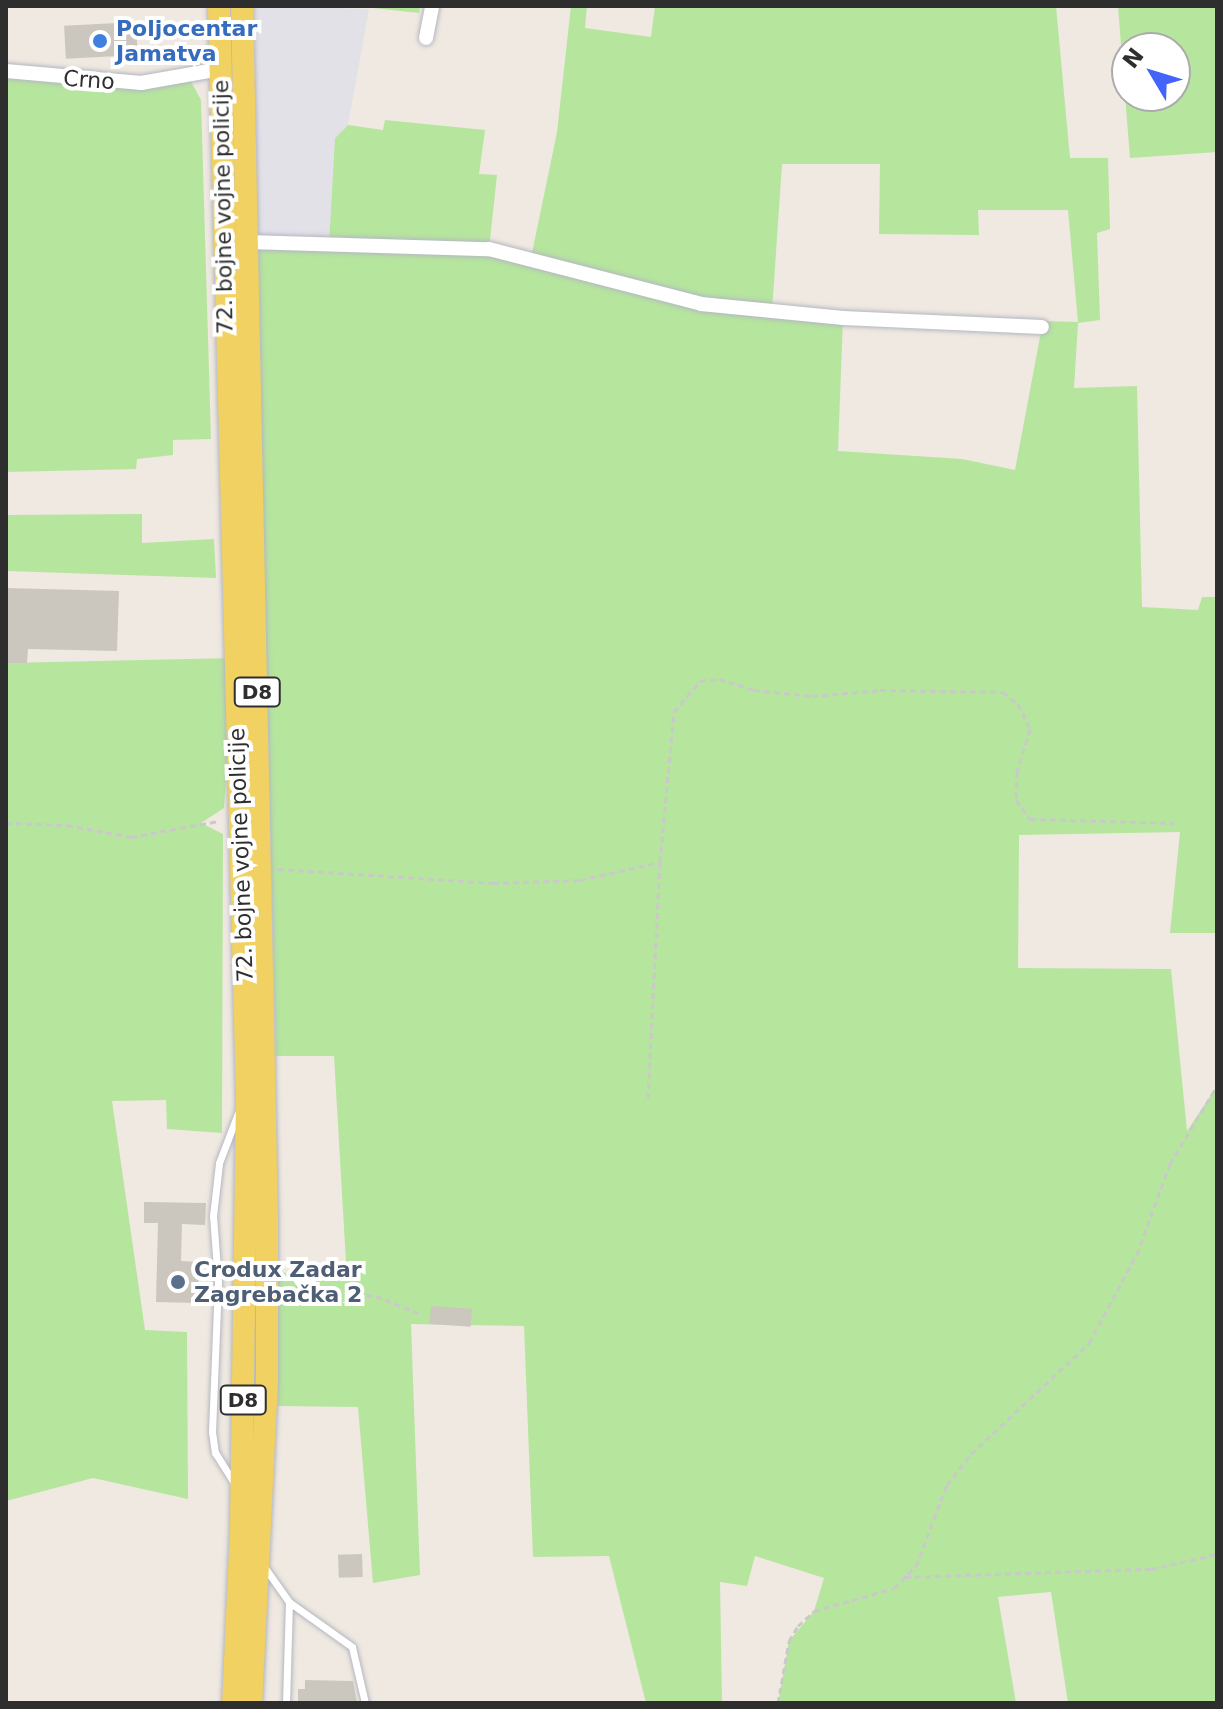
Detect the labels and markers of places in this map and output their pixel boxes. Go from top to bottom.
place label: Poljocentar Jamatva [116,15,257,66]
marker: Poljocentar Jamatva [91,32,109,50]
place label: Crodux Zadar Zagrebačka 2 [194,1256,362,1308]
marker: Crodux Zadar Zagrebačka 2 [169,1273,187,1291]

